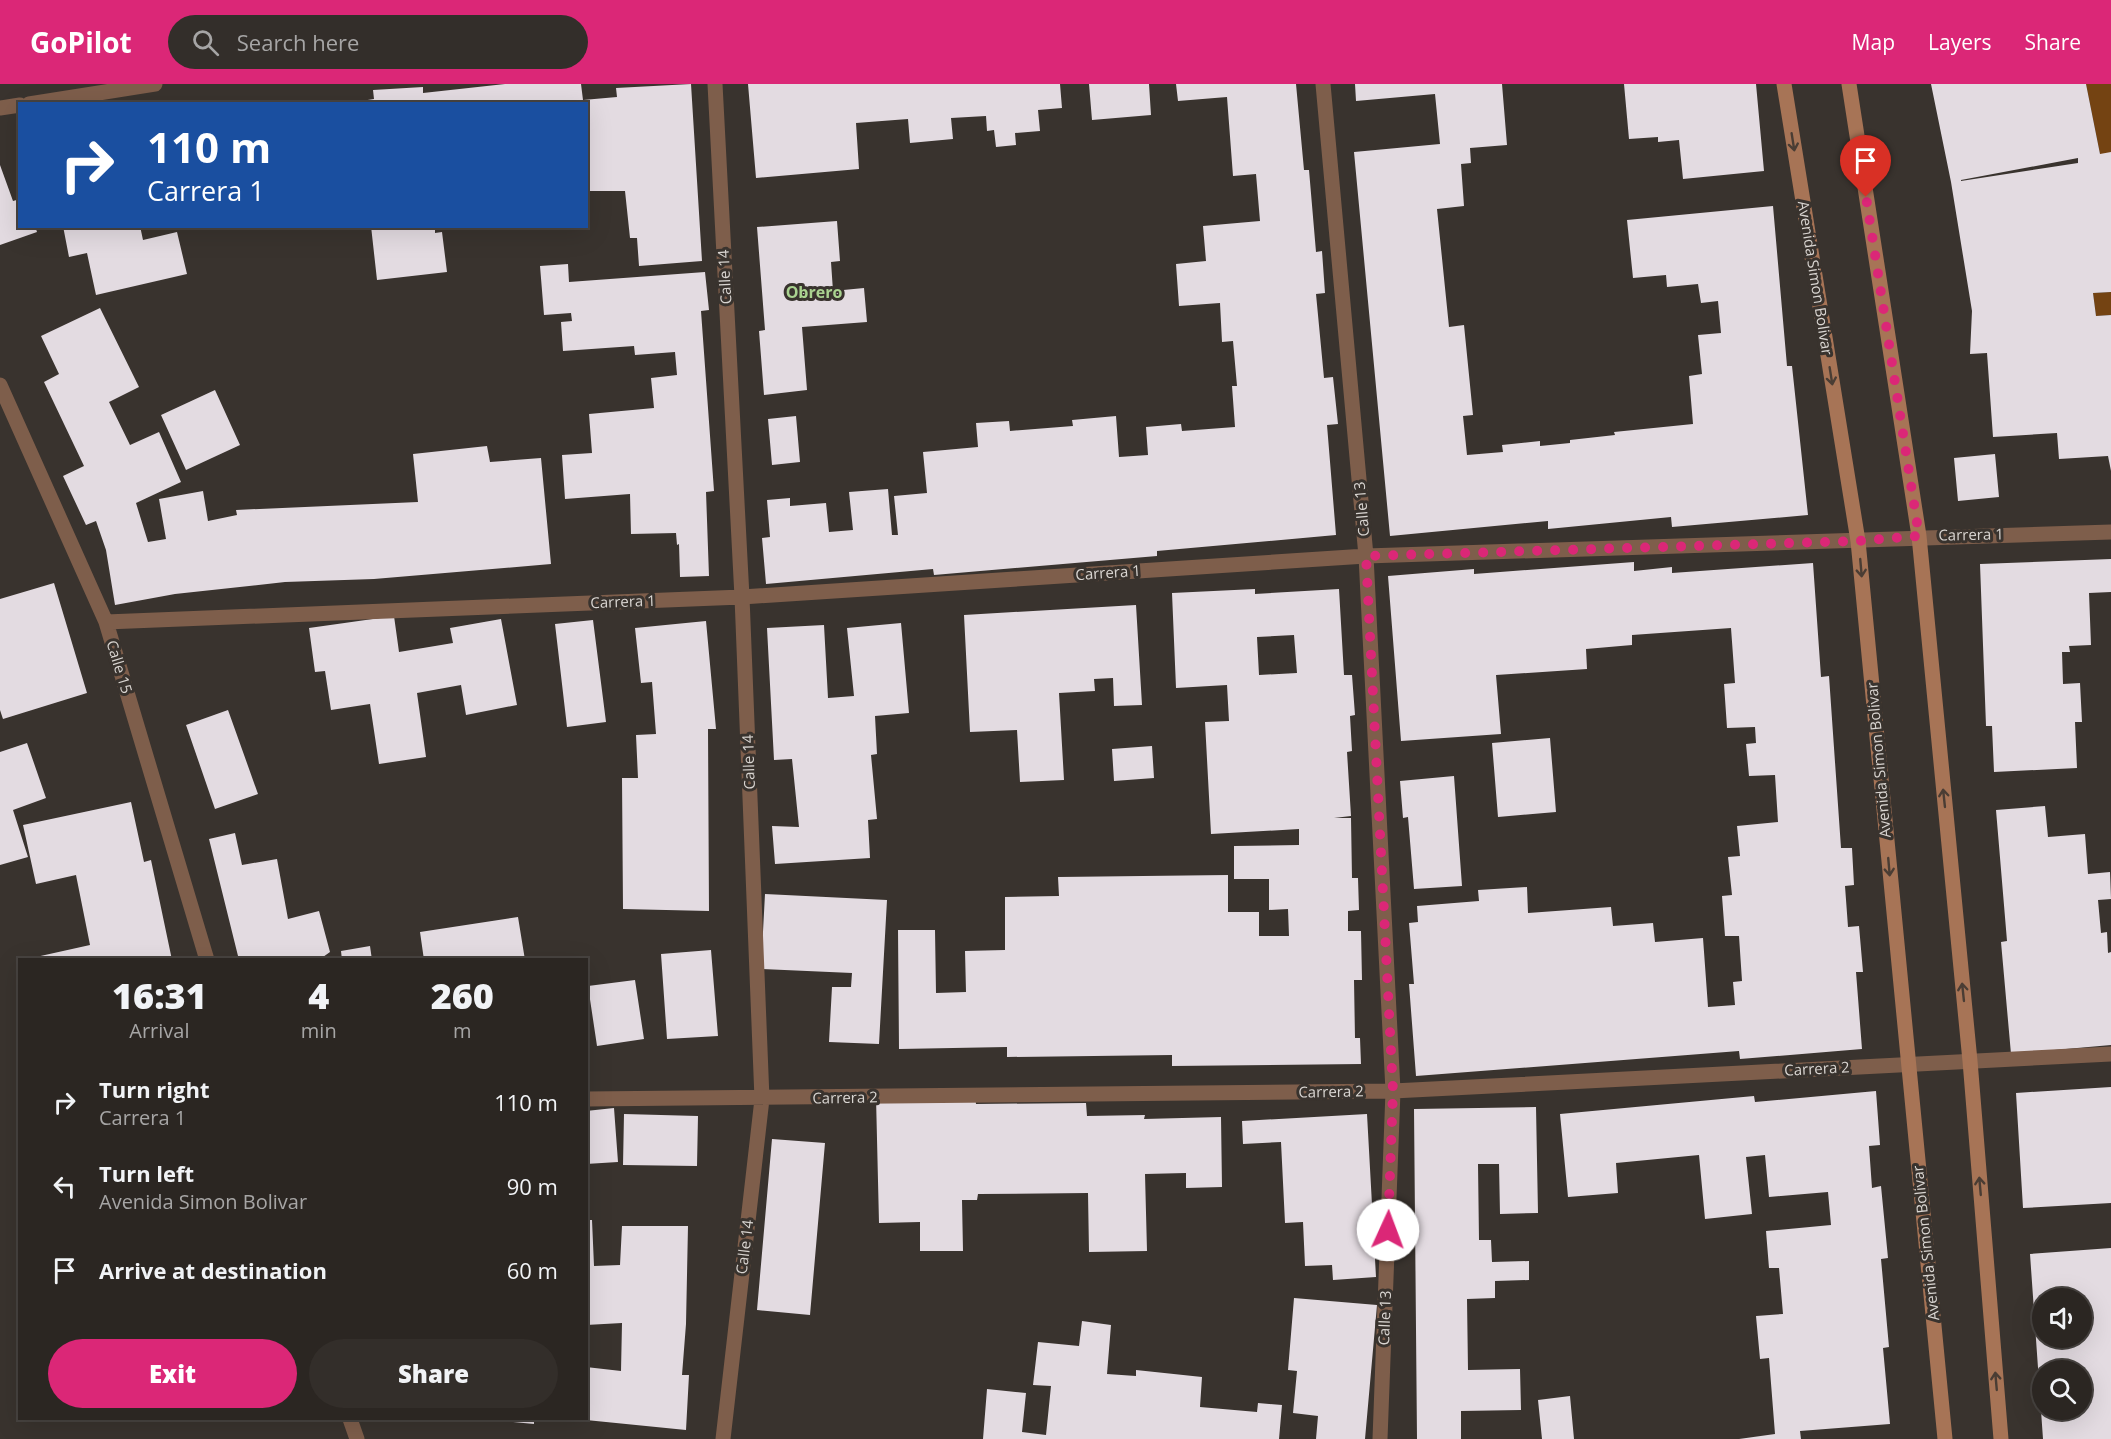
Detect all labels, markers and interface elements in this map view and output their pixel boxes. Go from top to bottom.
search box [168,15,588,69]
text: GoPilot [30,23,132,61]
icon: search [189,26,222,59]
text: Search here [237,27,359,57]
text: Map [1852,28,1895,56]
text: Layers [1928,28,1992,56]
text: Share [2025,28,2081,56]
text: 110 m [147,118,271,175]
icon: right [48,126,126,204]
one-way arrow [1788,131,1799,151]
pin [1840,135,1891,197]
icon: arrive [1849,144,1882,177]
text: Carrera 1 [147,172,265,209]
street label: Avenida Simon Bolivar [1794,199,1838,356]
street label: Calle 14 [713,249,735,305]
district label: Obrero [786,281,842,303]
one-way arrow [1826,365,1837,385]
street label: Calle 13 [1349,481,1373,537]
street label: Carrera 1 [1938,523,2004,545]
one-way arrow [1856,558,1867,578]
street label: Carrera 1 [1075,560,1141,584]
street label: Carrera 1 [590,590,656,612]
street label: Calle 15 [102,638,138,696]
street label: Avenida Simon Bolivar [1861,681,1895,839]
street label: Calle 14 [737,734,759,790]
one-way arrow [1938,789,1949,808]
one-way arrow [1884,856,1895,876]
text: 16:31 [112,971,207,1020]
text: 4 [308,971,329,1020]
text: 260 [431,971,494,1020]
one-way arrow [1957,983,1968,1003]
text: Arrival [129,1017,190,1044]
text: min [301,1017,337,1044]
text: m [453,1017,472,1044]
street label: Carrera 2 [1784,1056,1850,1080]
text: Turn right [99,1074,210,1104]
street label: Carrera 2 [1298,1080,1364,1102]
icon: right [48,1086,81,1119]
street label: Carrera 2 [812,1086,878,1108]
text: 110 m [494,1087,558,1117]
text: Carrera 1 [99,1104,186,1131]
text: Turn left [99,1158,194,1188]
street label: Avenida Simon Bolivar [1907,1164,1943,1322]
icon: left [48,1170,81,1203]
text: 90 m [507,1171,558,1201]
one-way arrow [1974,1177,1985,1197]
text: Avenida Simon Bolivar [99,1188,307,1215]
position arrow [1356,1198,1420,1262]
street label: Calle 14 [731,1218,757,1275]
icon: arrive [48,1254,81,1287]
text: Arrive at destination [99,1255,327,1285]
text: 60 m [507,1255,558,1285]
map controls [2032,1288,2092,1420]
button: sound [2032,1288,2092,1348]
street label: Calle 13 [1373,1290,1395,1346]
button: Exit [48,1339,297,1408]
button: Share [309,1339,558,1408]
button: search [2032,1360,2092,1420]
one-way arrow [1991,1371,2002,1391]

